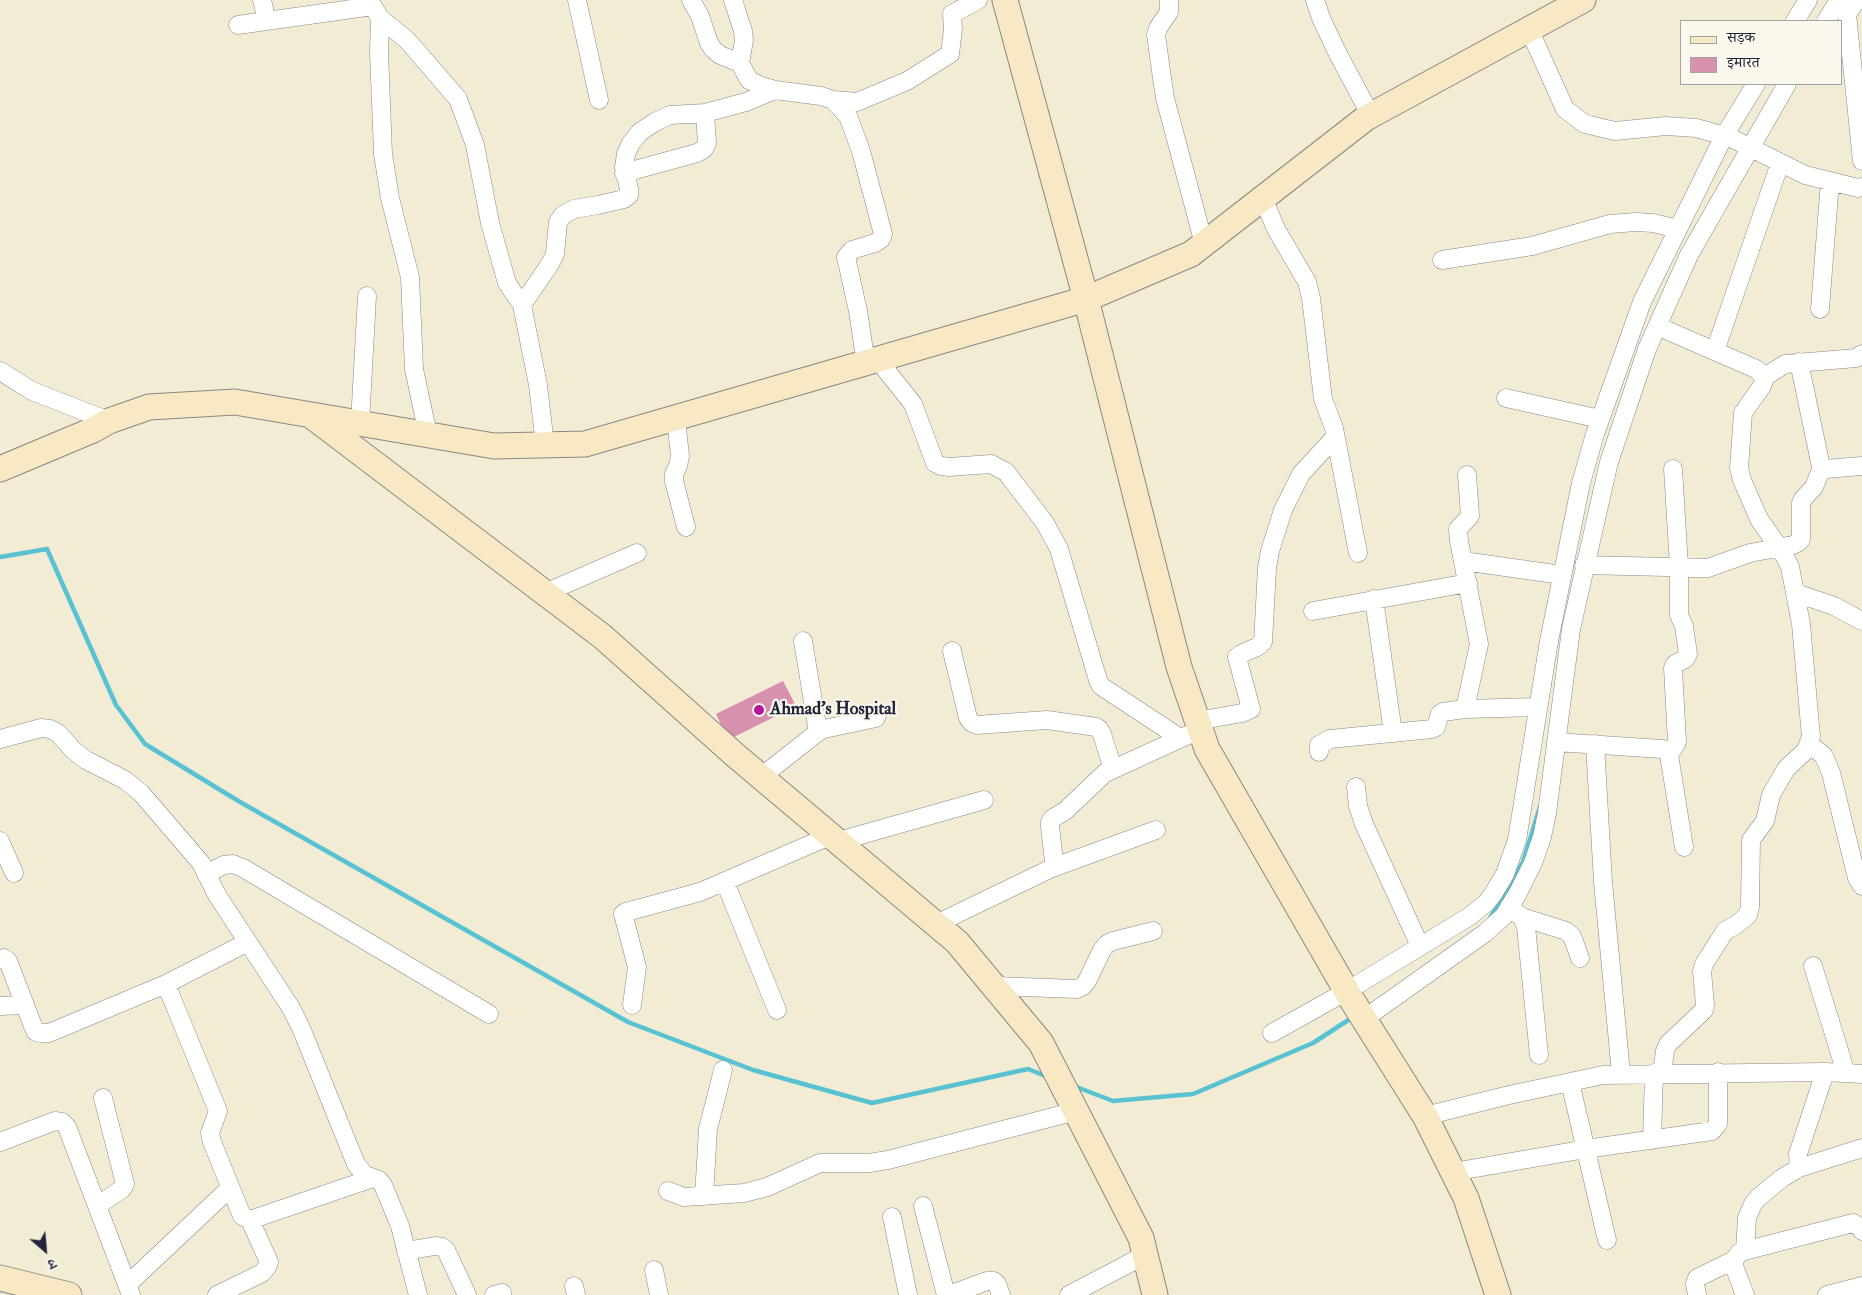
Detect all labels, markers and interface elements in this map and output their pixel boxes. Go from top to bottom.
legend [1680,20,1842,85]
text: सड़क [1727,28,1755,47]
text: इमारत [1727,53,1760,72]
place label: Ahmad's Hospital [770,699,896,721]
marker: Ahmad's Hospital [752,703,766,717]
north arrow [20,1225,70,1275]
text: उ [45,1255,59,1273]

